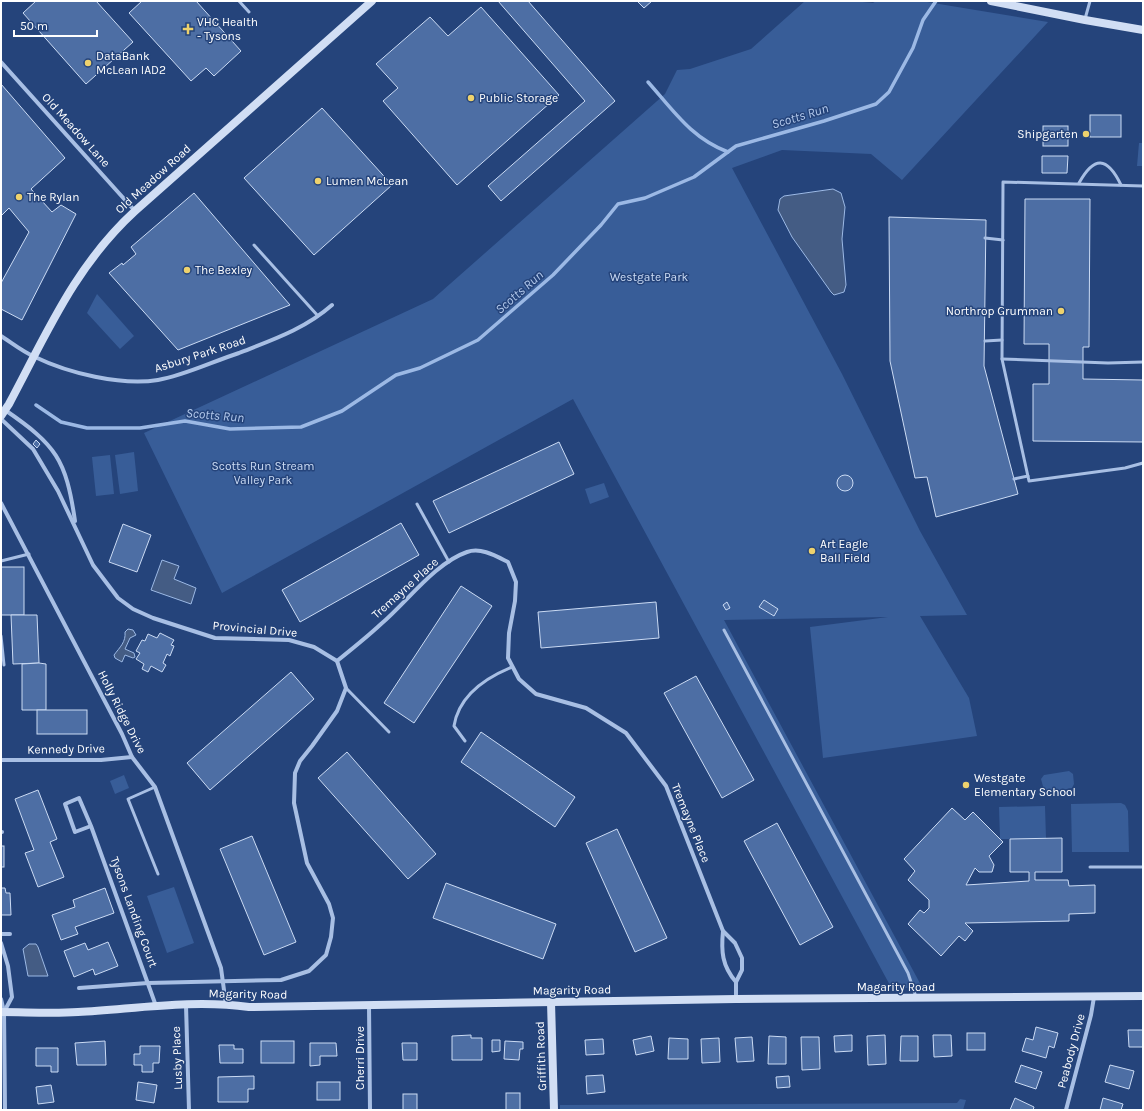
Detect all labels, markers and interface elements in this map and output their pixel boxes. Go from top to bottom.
scale bar [14,12,97,38]
place label: VHC Health - Tysons [197,15,258,43]
text: 50 m [20,19,48,33]
marker: VHC Health - Tysons [182,23,194,35]
place label: DataBank McLean IAD2 [96,49,166,77]
marker: DataBank McLean IAD2 [83,58,93,68]
street label: Old Meadow Lane [39,90,113,170]
place label: Public Storage [479,91,558,105]
marker: Public Storage [466,93,476,103]
water label: Scotts Run [770,100,830,132]
place label: Shipgarten [1017,127,1078,141]
marker: Shipgarten [1081,129,1091,139]
street label: Old Meadow Road [112,141,194,217]
place label: Lumen McLean [326,174,408,188]
marker: Lumen McLean [313,176,323,186]
place label: The Rylan [27,190,79,204]
marker: The Rylan [14,192,24,202]
place label: The Bexley [195,263,253,277]
marker: The Bexley [182,265,192,275]
water label: Scotts Run [492,267,546,317]
park label: Westgate Park [610,270,689,284]
place label: Northrop Grumman [946,304,1053,318]
marker: Northrop Grumman [1056,306,1066,316]
street label: Asbury Park Road [153,333,247,375]
water label: Scotts Run [185,405,245,425]
park label: Scotts Run Stream Valley Park [212,459,315,487]
place label: Art Eagle Ball Field [820,537,870,565]
marker: Art Eagle Ball Field [807,546,817,556]
street label: Tremayne Place [369,555,441,621]
street label: Provincial Drive [212,618,298,640]
street label: Holly Ridge Drive [95,668,149,756]
street label: Kennedy Drive [27,741,105,757]
place label: Westgate Elementary School [974,771,1076,799]
marker: Westgate Elementary School [961,780,971,790]
street label: Tremayne Place [669,781,713,865]
street label: Tysons Landing Court [107,855,161,970]
street label: Magarity Road [857,980,935,994]
street label: Magarity Road [533,982,611,998]
street label: Magarity Road [209,986,287,1002]
street label: Peabody Drive [1054,1012,1088,1090]
street label: Griffith Road [533,1021,549,1091]
street label: Lusby Place [169,1026,185,1090]
street label: Cherri Drive [353,1026,367,1090]

